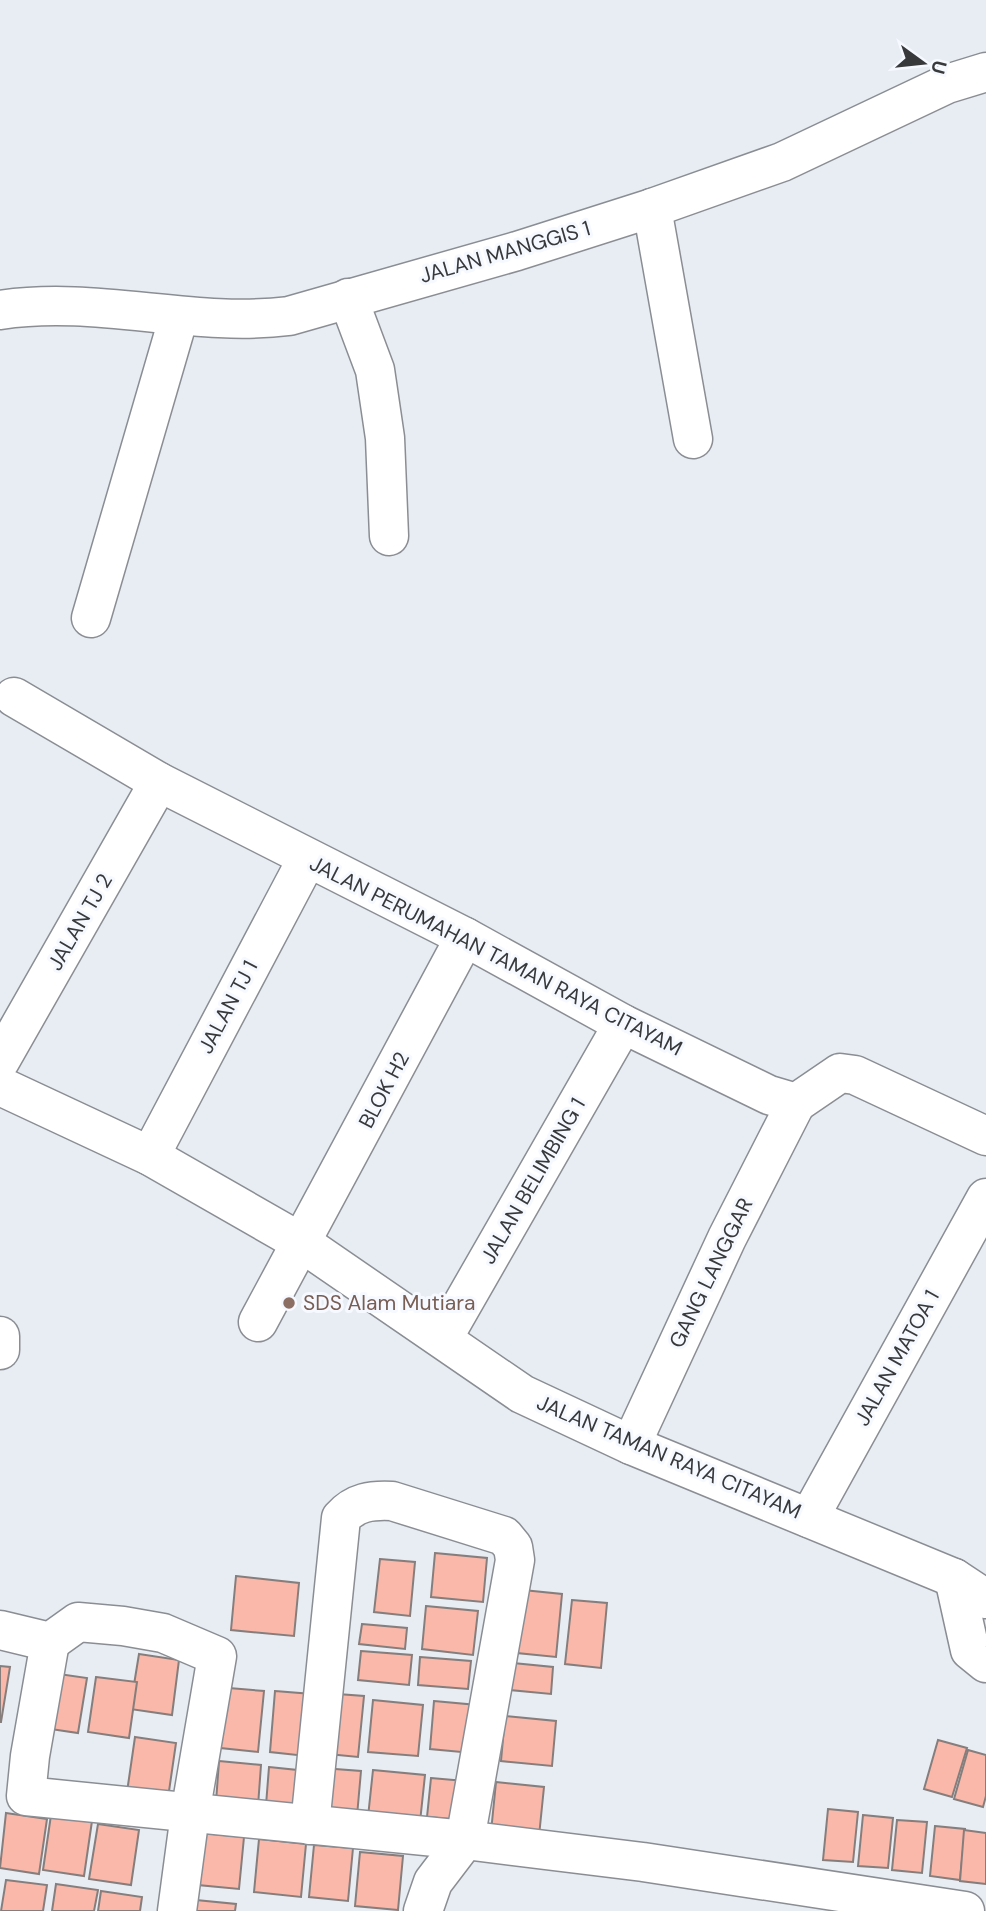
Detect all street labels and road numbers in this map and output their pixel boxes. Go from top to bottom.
street label: JALAN MANGGIS 1 [416,214,594,290]
street label: JALAN PERUMAHAN TAMAN RAYA CITAYAM [305,849,687,1063]
street label: JALAN TJ 2 [41,869,119,975]
street label: JALAN TJ 1 [192,956,264,1058]
street label: BLOK H2 [352,1047,416,1133]
street label: JALAN BELIMBING 1 [474,1093,592,1269]
street label: GANG LANGGAR [663,1193,759,1353]
street label: JALAN MATOA 1 [848,1285,946,1431]
street label: JALAN TAMAN RAYA CITAYAM [533,1389,805,1525]

